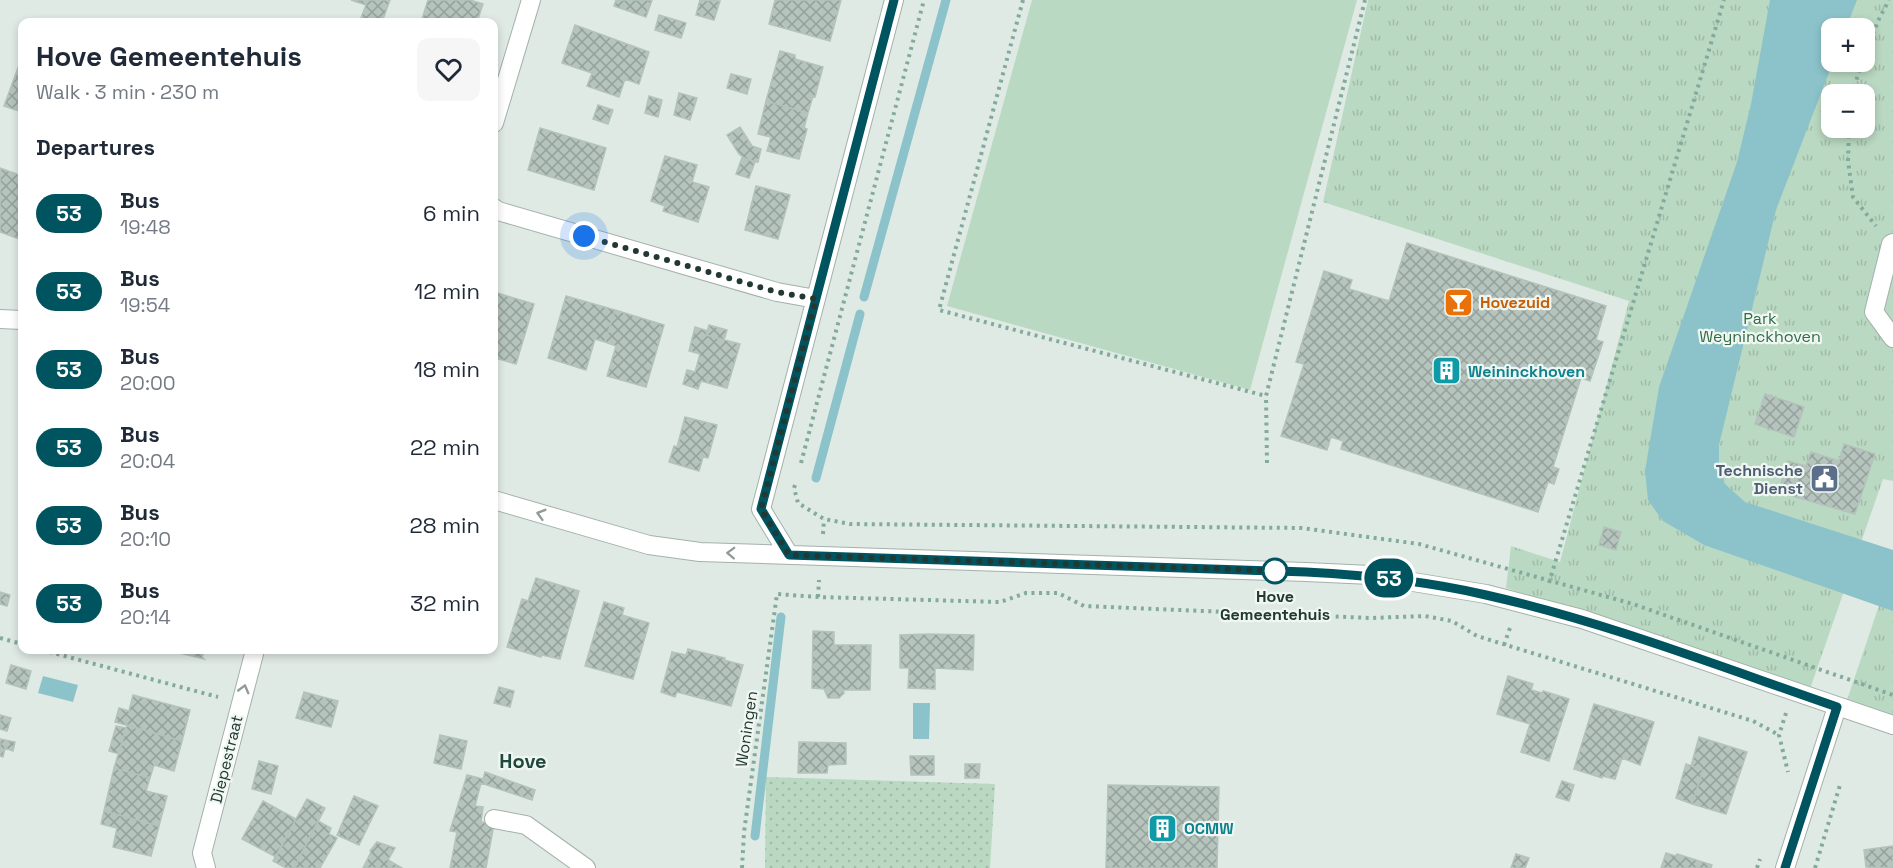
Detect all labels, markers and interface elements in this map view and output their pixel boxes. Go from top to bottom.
map controls [1821,18,1875,138]
button: + [1821,18,1875,72]
text: Hove Gemeentehuis [36,38,302,74]
button: heart [417,38,480,101]
text: Walk · 3 min · 230 m [36,79,219,105]
button: − [1821,84,1875,138]
text: Departures [36,133,155,161]
text: Bus [120,186,160,214]
text: 6 min [423,199,480,227]
text: 53 [56,200,82,227]
text: 19:48 [120,214,171,240]
your location [569,221,599,251]
text: Bus [120,264,160,292]
text: 12 min [414,277,480,305]
text: 53 [56,278,82,305]
bar icon: Hovezuid [1443,286,1475,318]
text: 19:54 [120,292,170,318]
place label: Hovezuid [1480,292,1550,313]
park label: Park Weyninckhoven [1699,308,1821,347]
text: Bus [120,342,160,370]
text: 18 min [414,355,480,383]
building icon: Weininckhoven [1431,355,1463,387]
text: 53 [56,356,82,383]
place label: Weininckhoven [1468,361,1585,382]
text: 20:00 [120,370,176,396]
text: Bus [120,420,160,448]
text: 22 min [410,433,480,461]
text: 53 [56,434,82,461]
text: 20:04 [120,448,175,474]
place label: Technische Dienst [1716,460,1803,499]
public building icon: Technische Dienst [1808,463,1840,495]
text: Bus [120,498,160,526]
one-way arrow [536,509,547,521]
text: 28 min [410,511,480,539]
text: 53 [56,512,82,539]
text: 20:10 [120,526,171,552]
one-way arrow [726,546,735,559]
marker: Hove Gemeentehuis [1262,558,1288,584]
line badge: 53 [1362,558,1416,598]
text: 53 [1376,565,1402,592]
text: Bus [120,576,160,604]
place label: Hove Gemeentehuis [1220,586,1330,625]
text: 32 min [410,589,480,617]
text: 53 [56,590,82,617]
text: 20:14 [120,604,171,630]
one-way arrow [237,685,249,695]
street label: Woningen [731,690,762,769]
street label: Diepestraat [205,713,248,806]
district label: Hove [499,748,547,774]
building icon: OCMW [1147,812,1179,844]
place label: OCMW [1184,818,1234,839]

